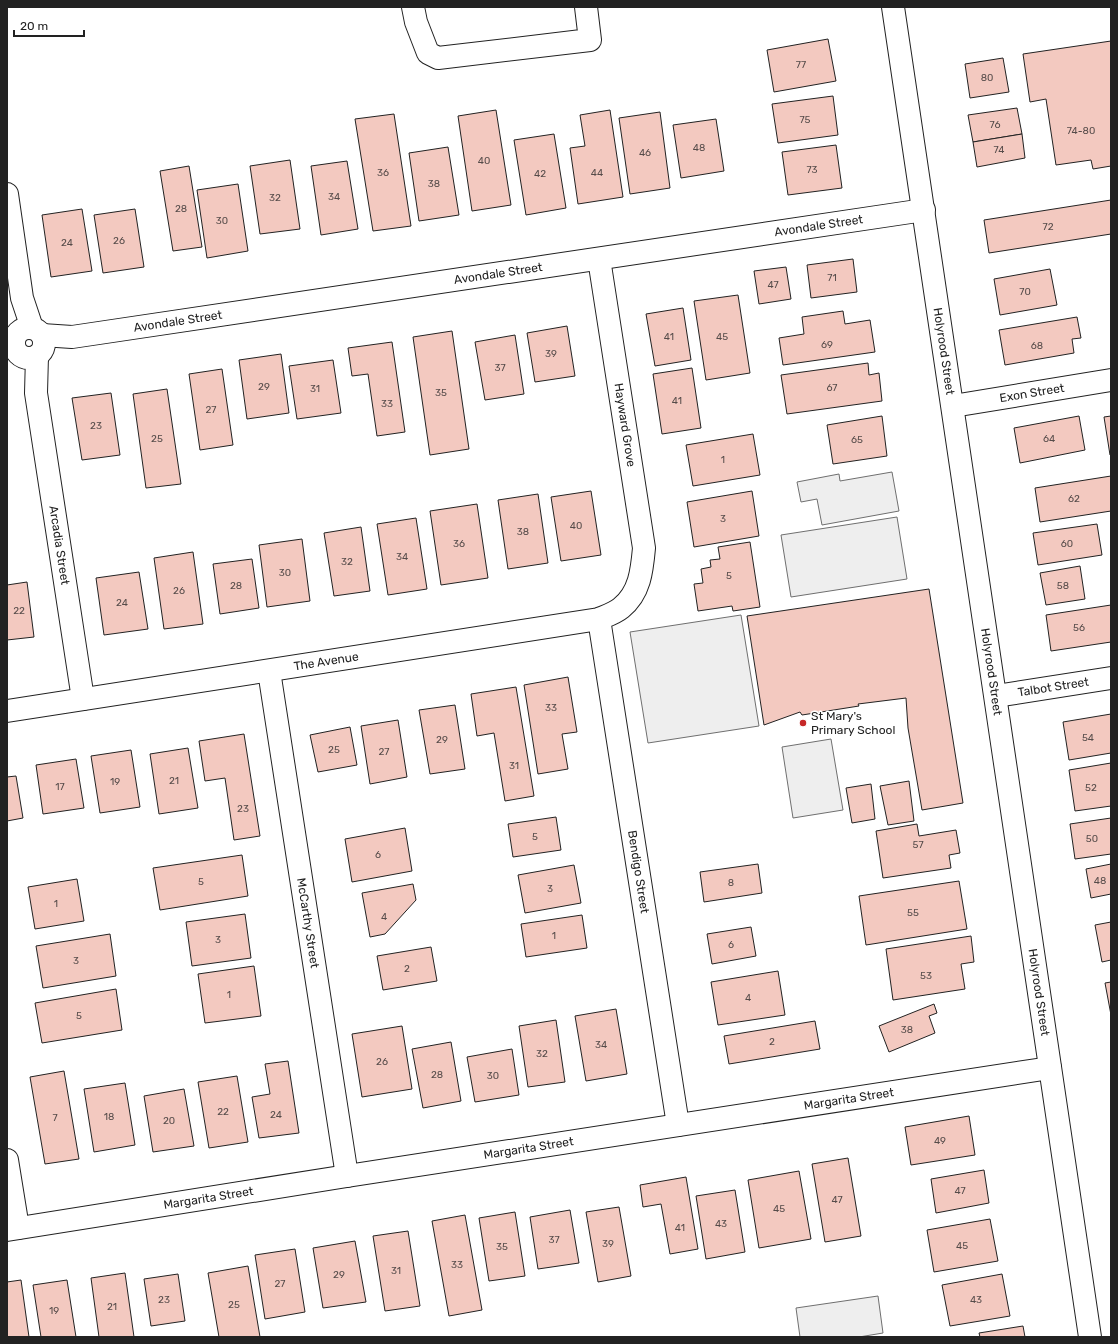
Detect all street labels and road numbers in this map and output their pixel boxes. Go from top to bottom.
street label: Avondale Street [773,212,864,239]
street label: Avondale Street [453,260,544,287]
street label: Holyrood Street [931,307,957,396]
street label: Avondale Street [133,308,223,335]
street label: Exon Street [999,381,1066,405]
street label: Hayward Grove [611,382,639,468]
street label: Arcadia Street [46,505,72,586]
street label: Holyrood Street [978,627,1005,717]
street label: The Avenue [293,649,360,673]
street label: Talbot Street [1017,675,1090,699]
street label: Bendigo Street [625,829,652,915]
street label: McCarthy Street [294,877,322,969]
street label: Holyrood Street [1026,948,1052,1037]
street label: Margarita Street [803,1085,895,1113]
street label: Margarita Street [483,1134,575,1162]
street label: Margarita Street [162,1184,255,1212]

